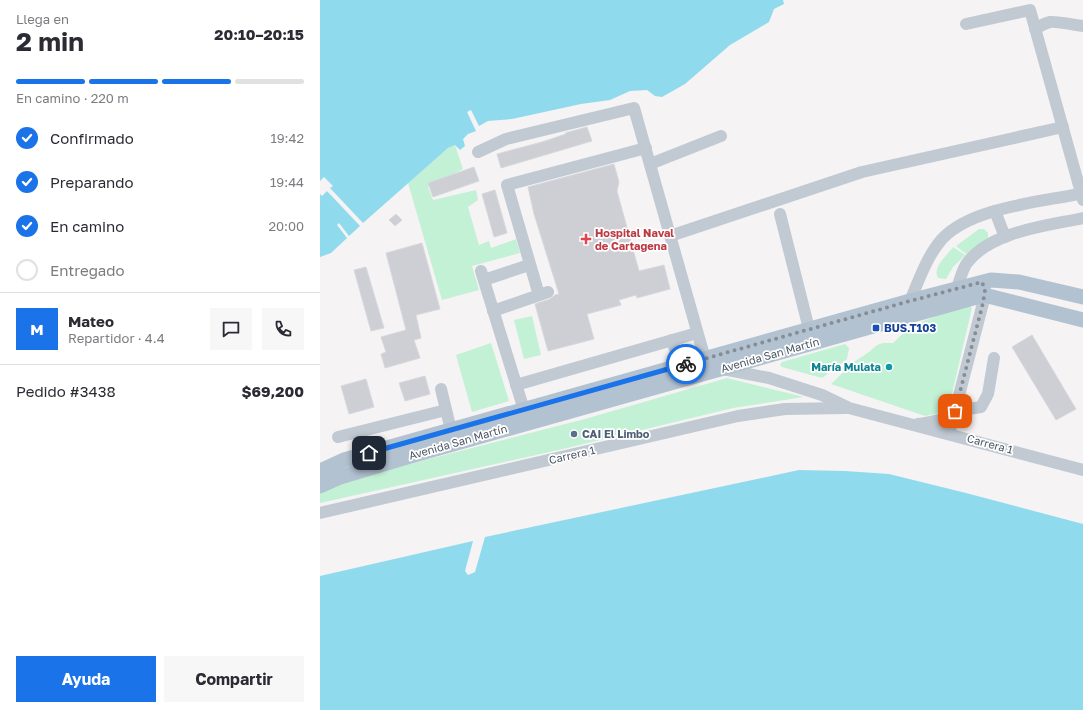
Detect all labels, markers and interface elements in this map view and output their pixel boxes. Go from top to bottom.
text: Llega en [16,11,69,27]
text: 20:10–20:15 [214,25,304,43]
text: 2 min [16,26,84,57]
text: En camino · 220 m [16,90,129,106]
icon: check [16,127,38,149]
text: Confirmado [50,129,134,147]
text: 19:42 [270,130,304,146]
icon: check [16,171,38,193]
text: Preparando [50,173,134,191]
text: 19:44 [270,174,304,190]
icon: check [16,215,38,237]
text: En camino [50,217,124,235]
text: 20:00 [268,218,304,234]
place label: Hospital Naval de Cartagena [595,226,674,252]
marker: Hospital Naval de Cartagena [580,233,592,245]
text: Entregado [50,261,125,279]
button: chat [210,308,252,350]
button: phone [262,308,304,350]
text: Mateo [68,312,114,330]
text: M [30,320,44,338]
place label: BUS.T103 [884,321,936,334]
marker: BUS.T103 [871,323,881,333]
text: Repartidor · 4.4 [68,330,165,346]
street label: Avenida San Martín [719,334,820,375]
courier [666,344,706,384]
icon: bike [675,353,697,375]
place label: María Mulata [811,360,881,373]
marker: María Mulata [884,362,894,372]
text: Pedido #3438 [16,382,116,400]
text: $69,200 [241,382,304,400]
pin [938,394,972,428]
icon: bag [944,400,966,422]
street label: Avenida San Martín [407,421,508,462]
place label: CAI El Limbo [582,427,650,440]
marker: CAI El Limbo [569,429,579,439]
street label: Carrera 1 [966,431,1015,456]
pin [352,436,386,470]
icon: home [358,442,380,464]
street label: Carrera 1 [548,443,596,466]
button: Ayuda [16,656,156,702]
button: Compartir [164,656,304,702]

